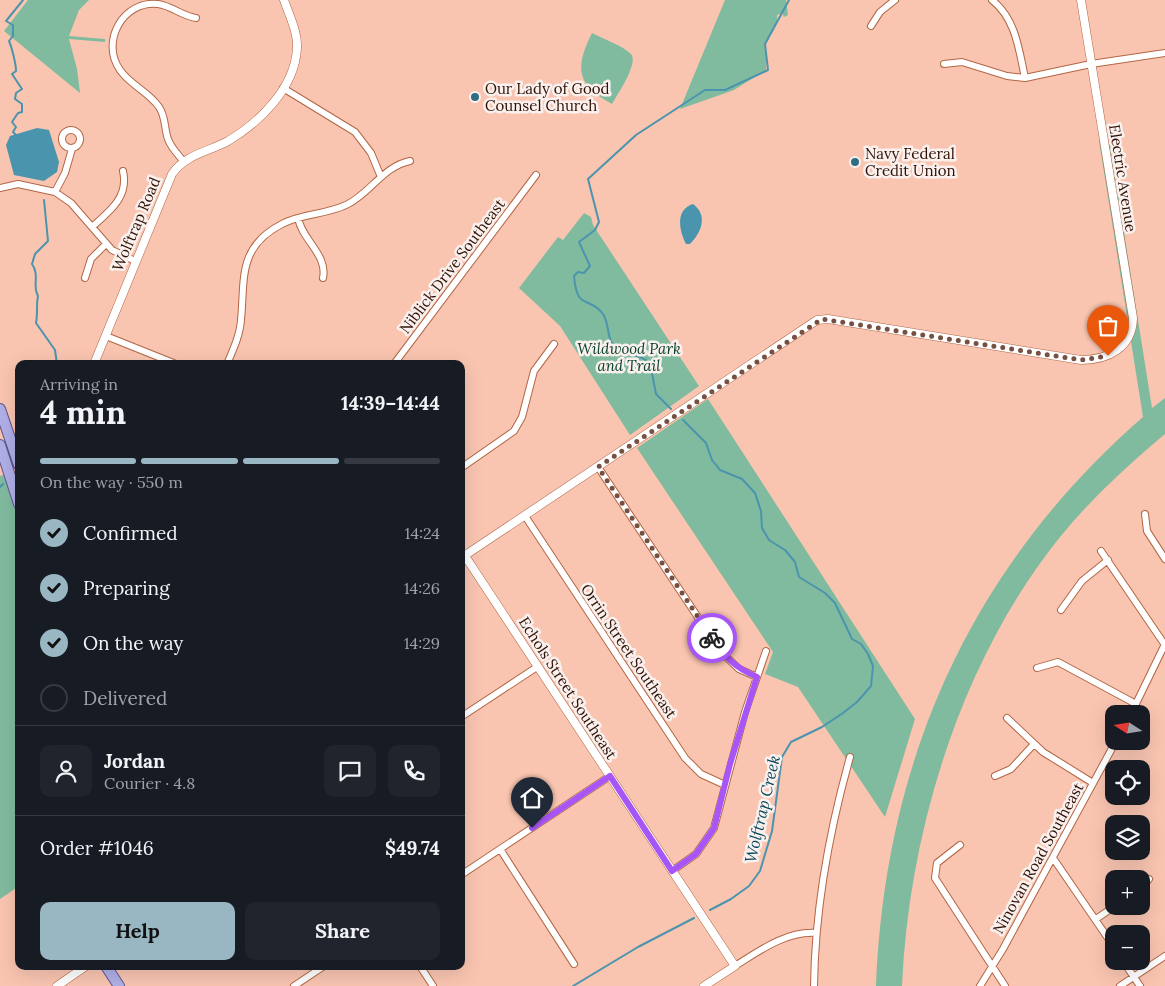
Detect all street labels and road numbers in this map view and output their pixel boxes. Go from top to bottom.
street label: Electric Avenue [1105,123,1141,233]
street label: Wolftrap Road [108,174,164,274]
street label: Niblick Drive Southeast [395,195,509,337]
street label: Orrin Street Southeast [577,580,681,722]
street label: Echols Street Southeast [515,613,621,763]
street label: Ninovan Road Southeast [988,779,1088,937]

